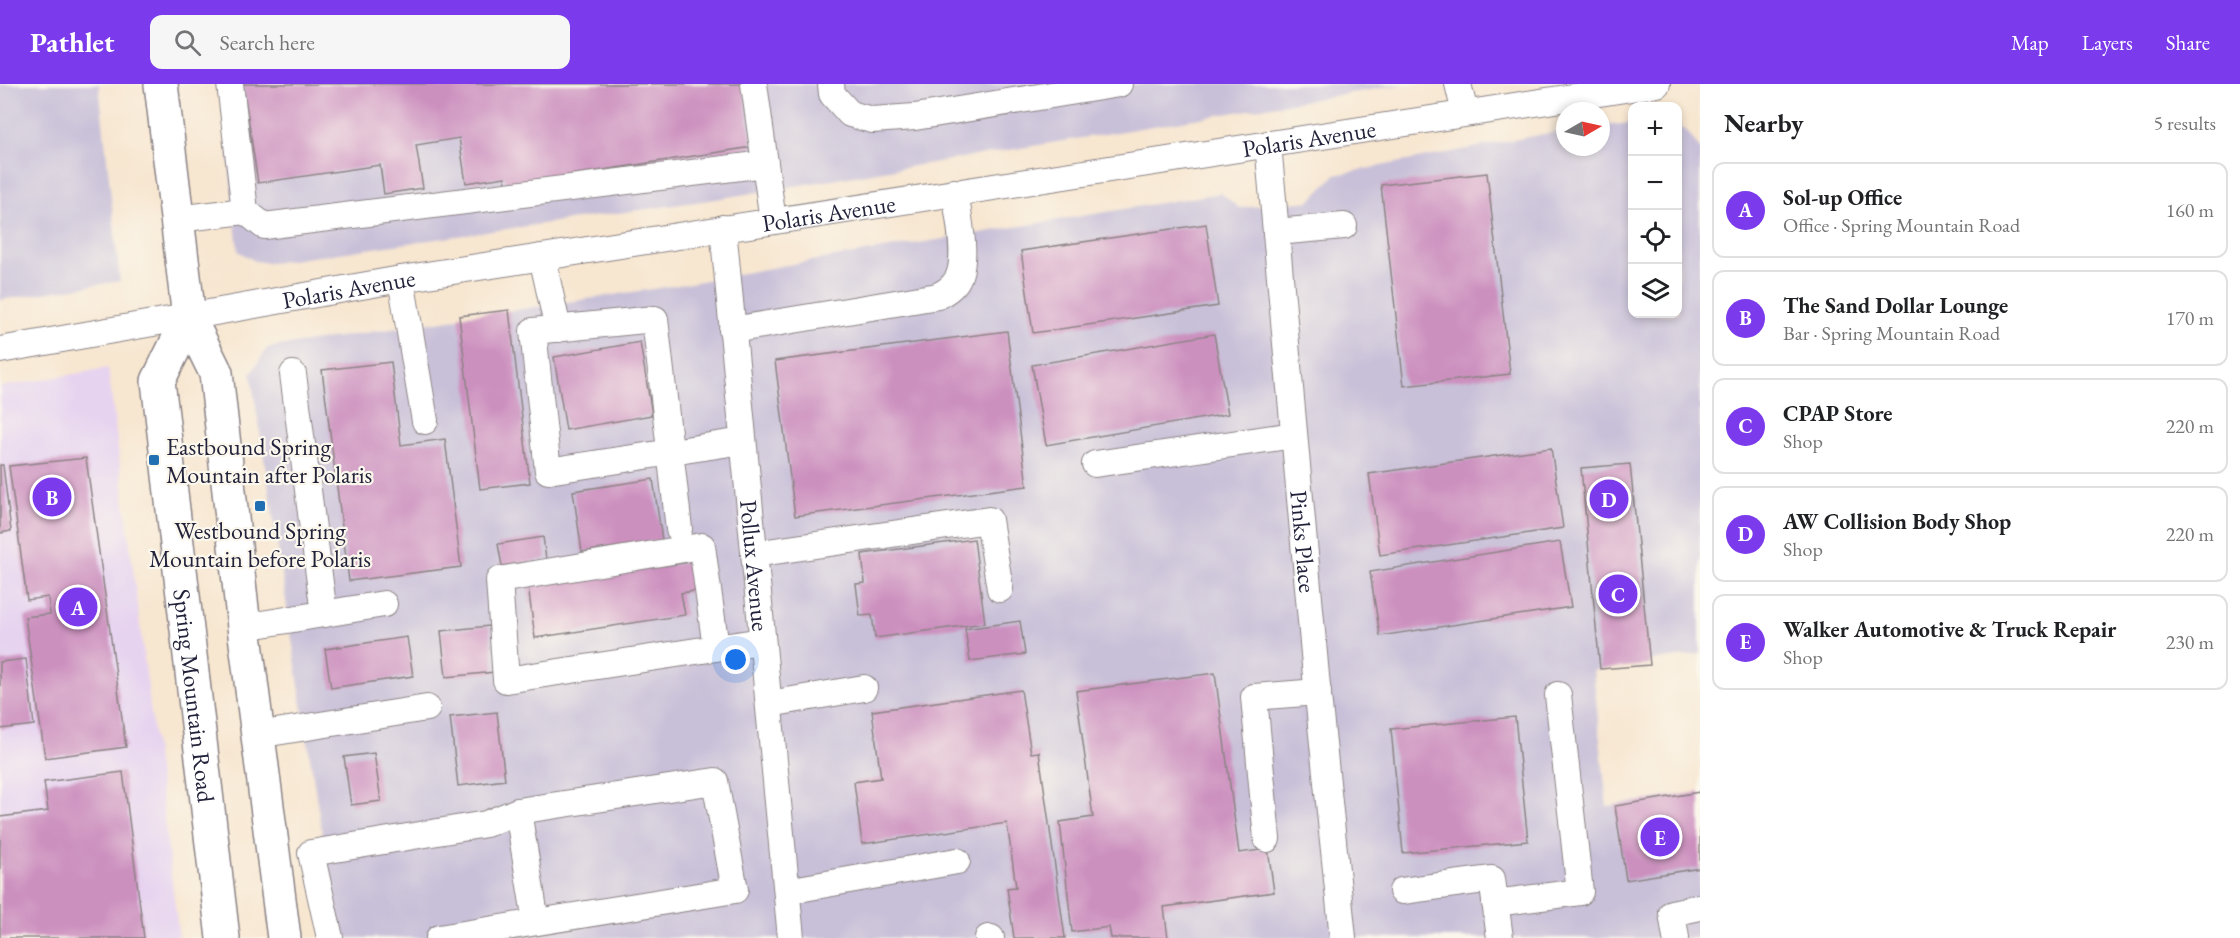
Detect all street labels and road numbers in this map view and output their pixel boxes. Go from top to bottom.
street label: Polaris Avenue [1240,112,1378,164]
street label: Polaris Avenue [760,187,897,238]
street label: Polaris Avenue [280,262,417,315]
street label: Pinks Place [1284,489,1324,594]
street label: Pollux Avenue [734,498,777,633]
street label: Spring Mountain Road [167,587,223,805]

